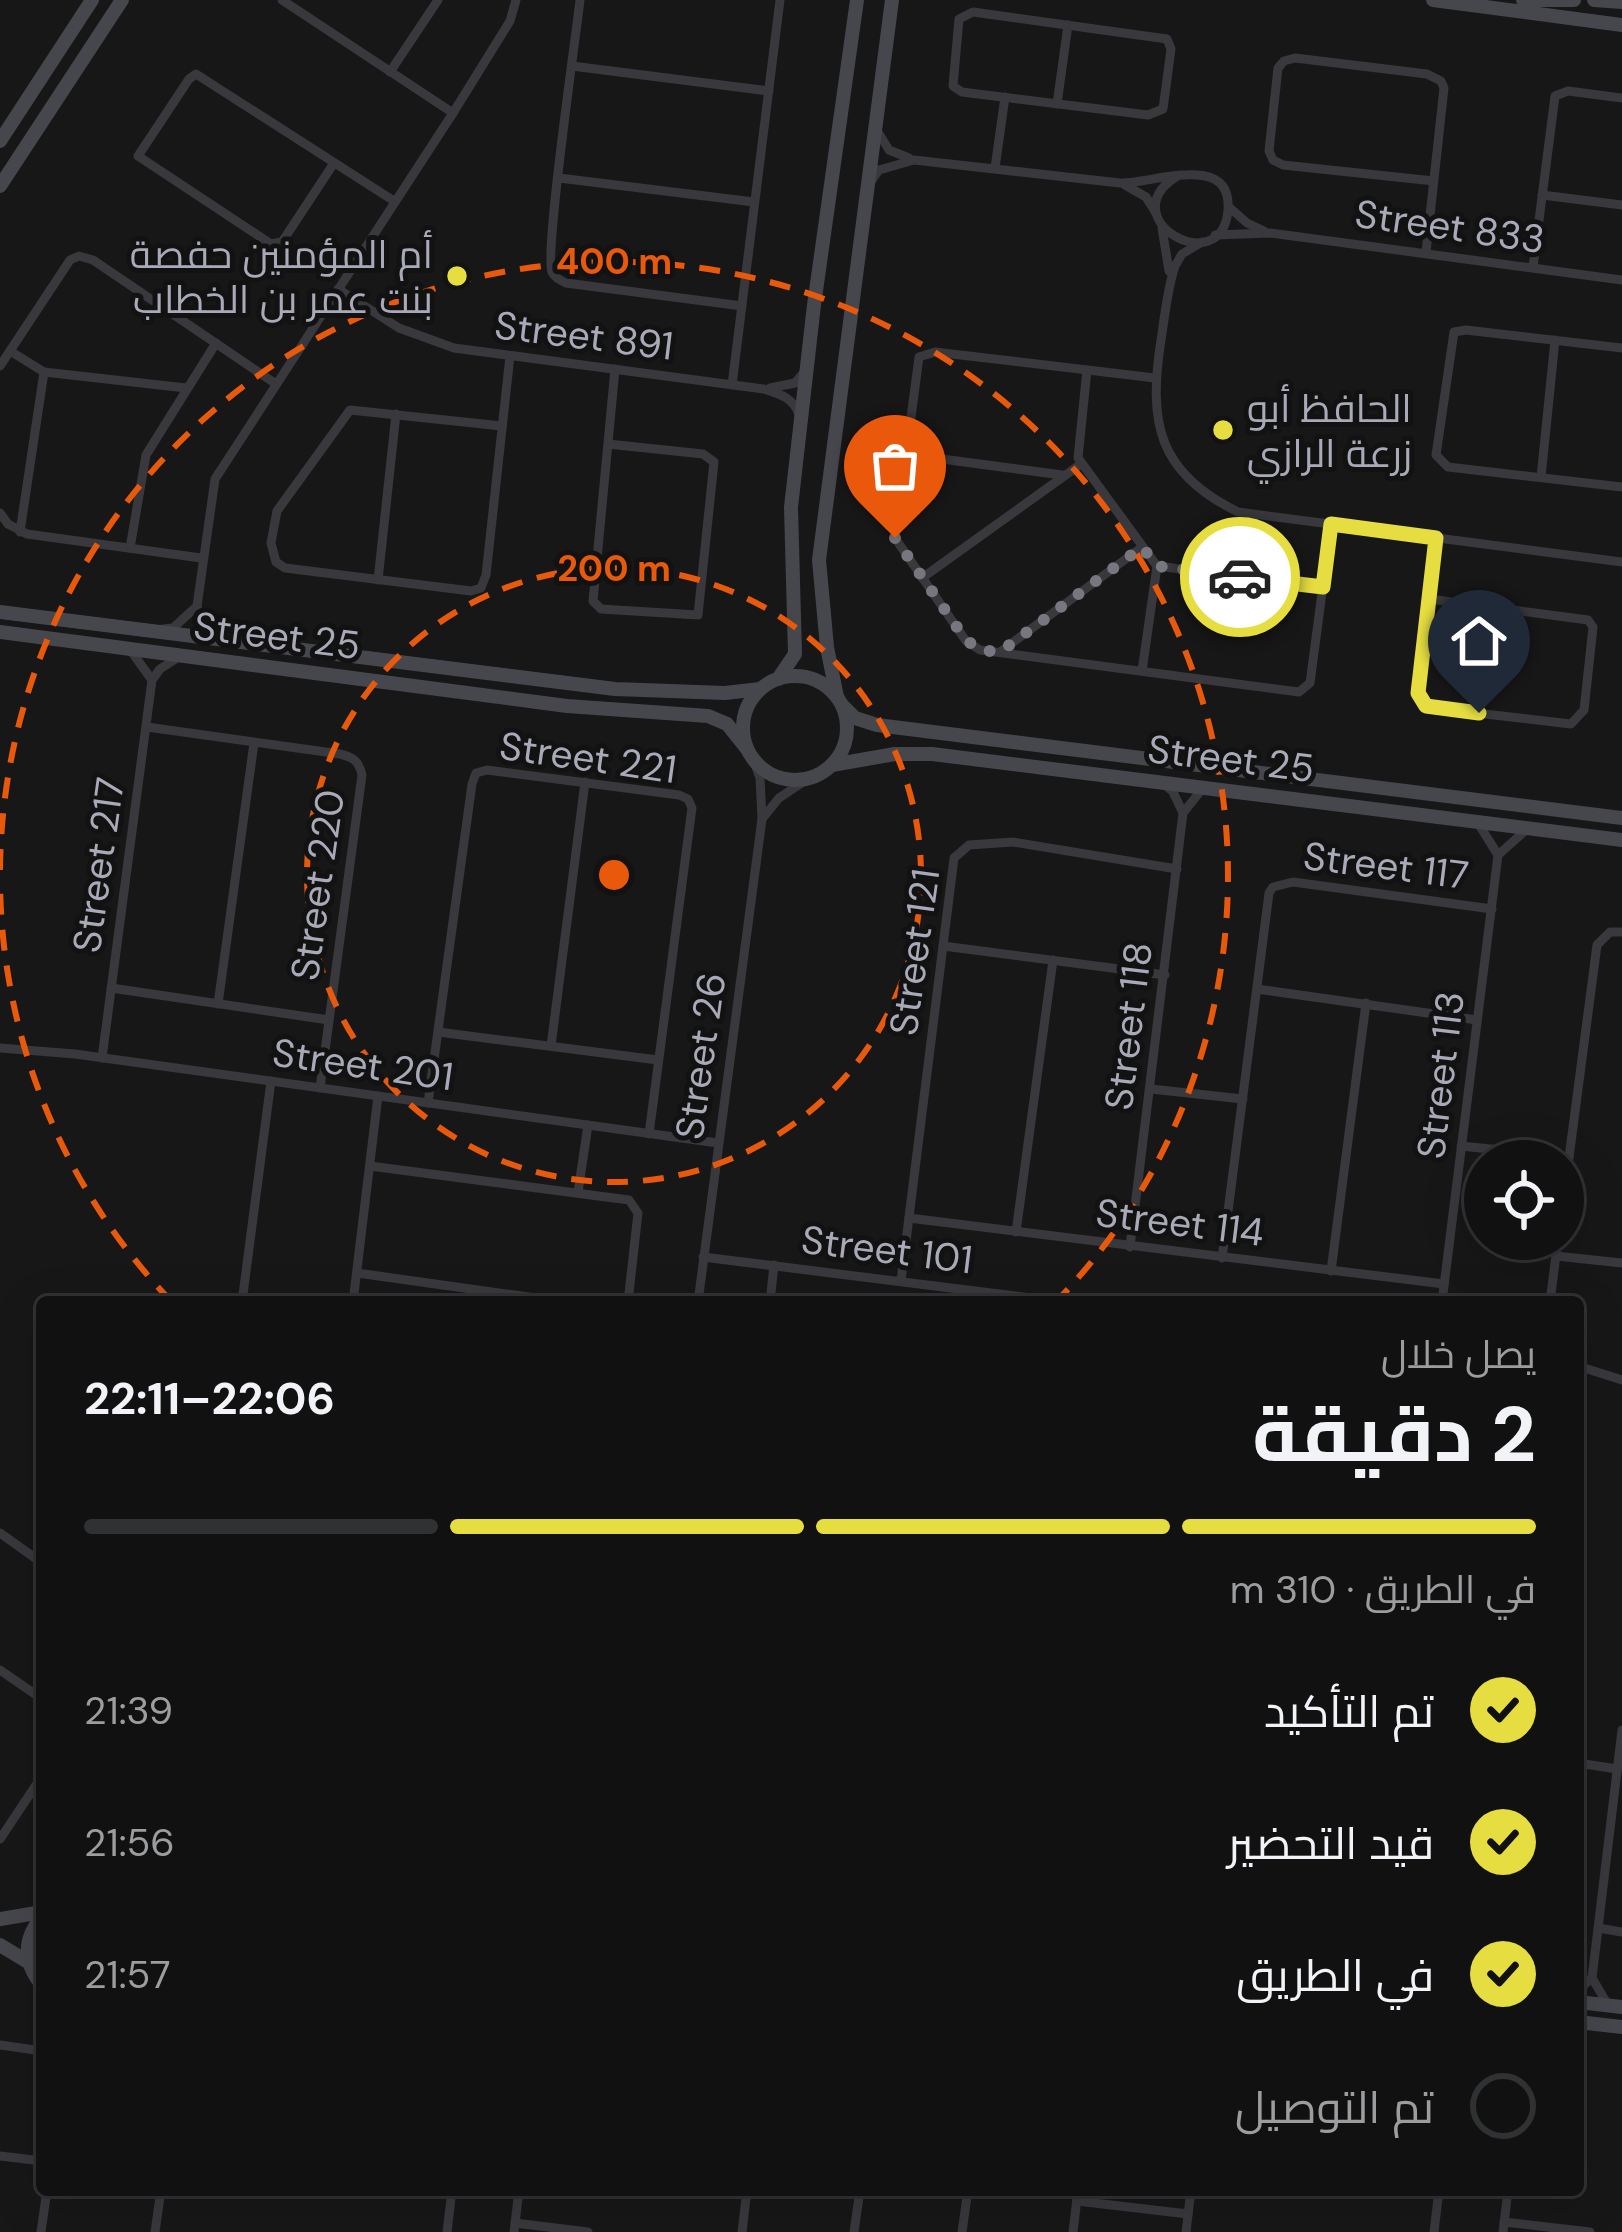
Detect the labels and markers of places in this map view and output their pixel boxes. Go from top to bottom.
place label: أم المؤمنين حفصة بنت عمر بن الخطاب [130,229,433,325]
marker: أم المؤمنين حفصة بنت عمر بن الخطاب [444,263,470,289]
place label: الحافظ أبو زرعة الرازي [1247,383,1412,484]
pin [844,415,946,538]
marker: الحافظ أبو زرعة الرازي [1210,417,1236,443]
pin [1428,590,1530,713]
centre of rings [593,854,635,896]

